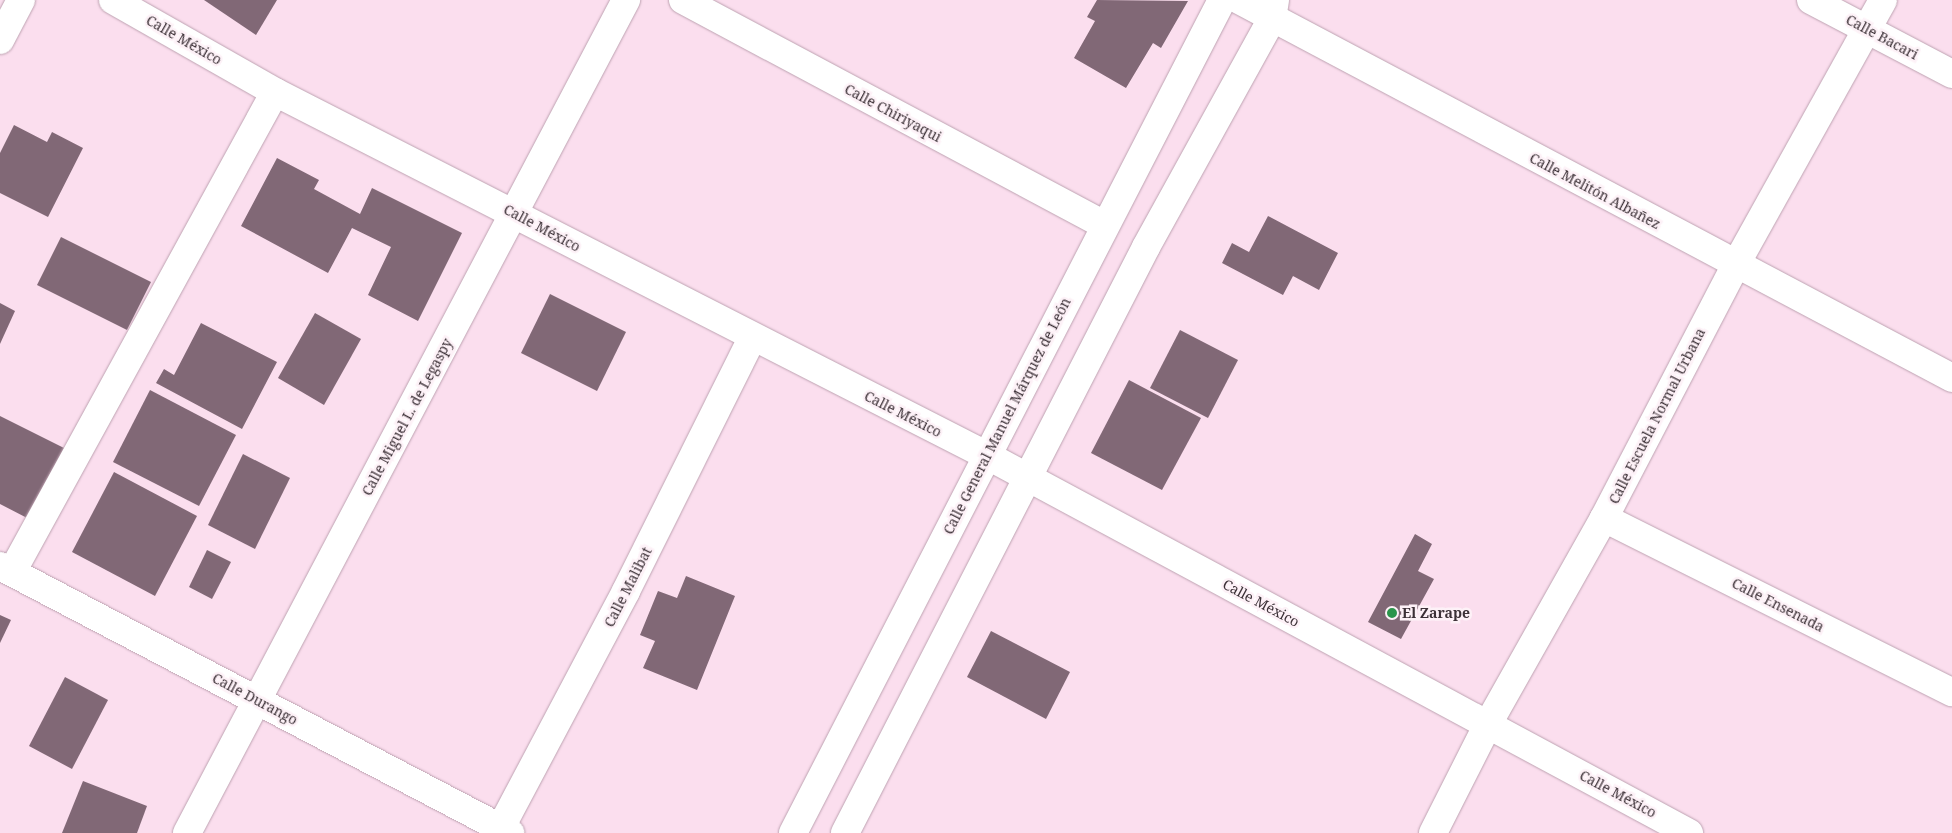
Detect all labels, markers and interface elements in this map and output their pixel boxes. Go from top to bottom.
street label: Calle Bacari [1843,11,1921,63]
street label: Calle México [143,12,225,68]
street label: Calle Chiriyaqui [842,80,944,146]
street label: Calle Melitón Albañez [1527,149,1663,233]
street label: Calle México [501,201,583,255]
street label: Calle General Manuel Márquez de León [940,295,1074,537]
street label: Calle Escuela Normal Urbana [1605,325,1709,507]
street label: Calle Miguel L. de Legaspy [358,336,456,498]
street label: Calle México [862,387,944,441]
street label: Calle Malibat [601,544,655,630]
street label: Calle Ensenada [1729,575,1827,635]
street label: Calle México [1220,576,1302,630]
place label: El Zarape [1402,605,1470,621]
marker: El Zarape [1386,607,1398,619]
street label: Calle Durango [209,669,301,729]
street label: Calle México [1577,767,1659,821]

